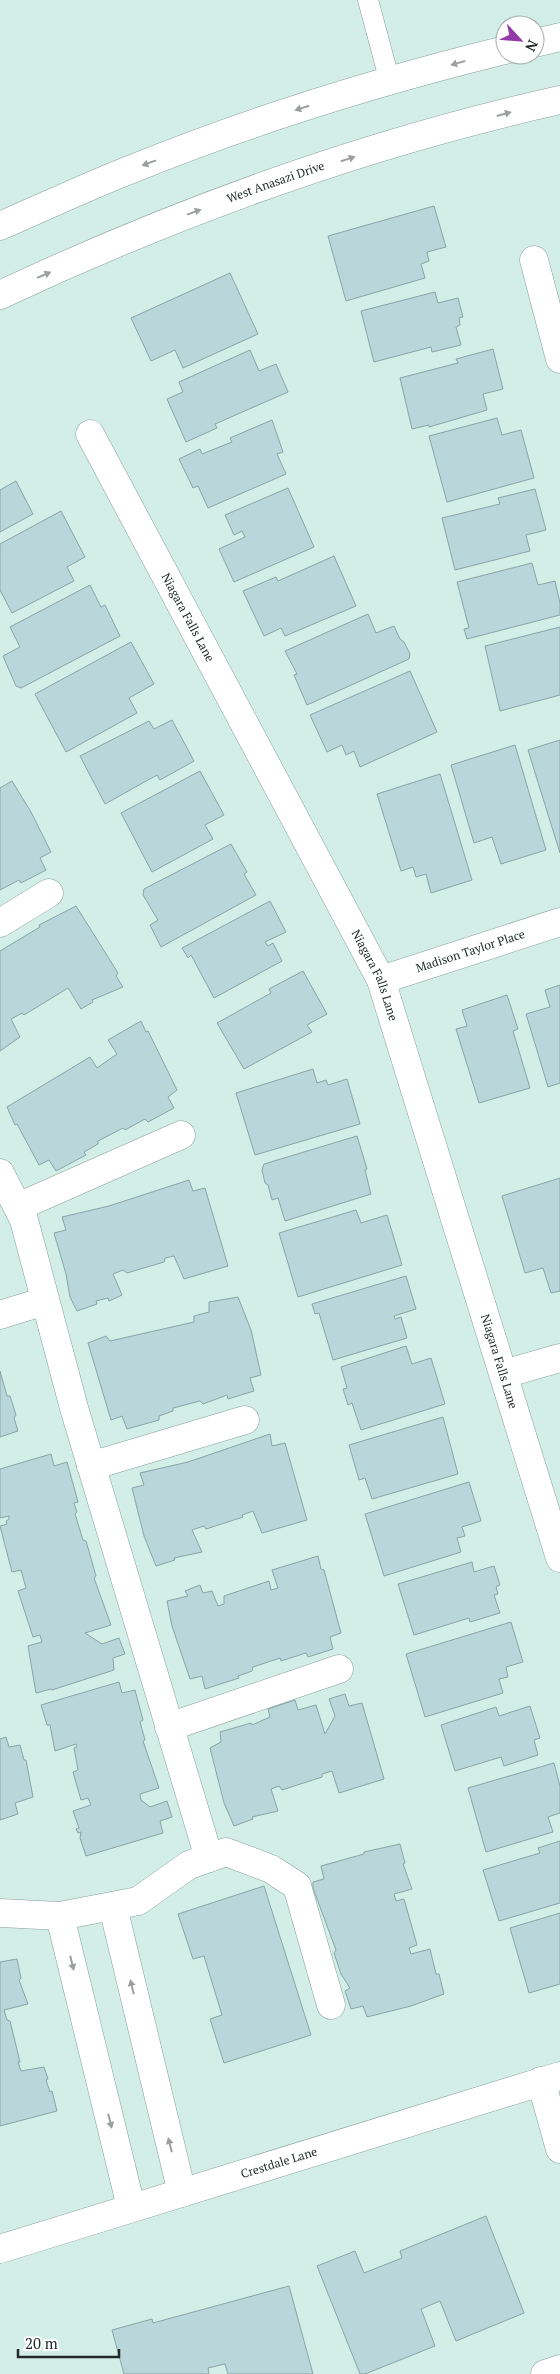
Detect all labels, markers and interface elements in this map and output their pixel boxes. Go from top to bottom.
north arrow [495,15,545,65]
text: N [521,37,543,55]
one-way arrow [450,59,465,67]
one-way arrow [294,105,309,113]
one-way arrow [497,110,512,118]
one-way arrow [340,155,355,162]
street label: West Anasazi Drive [225,158,326,206]
one-way arrow [141,159,156,167]
one-way arrow [187,208,202,216]
one-way arrow [37,270,51,278]
street label: Niagara Falls Lane [159,570,218,664]
street label: Madison Taylor Place [414,926,527,975]
street label: Niagara Falls Lane [349,927,401,1023]
street label: Niagara Falls Lane [478,1312,521,1410]
one-way arrow [68,1956,76,1971]
one-way arrow [128,1980,136,1995]
one-way arrow [106,2114,114,2129]
one-way arrow [166,2138,174,2153]
street label: Crestdale Lane [239,2143,319,2181]
scale bar [18,2326,119,2358]
text: 20 m [25,2333,58,2353]

